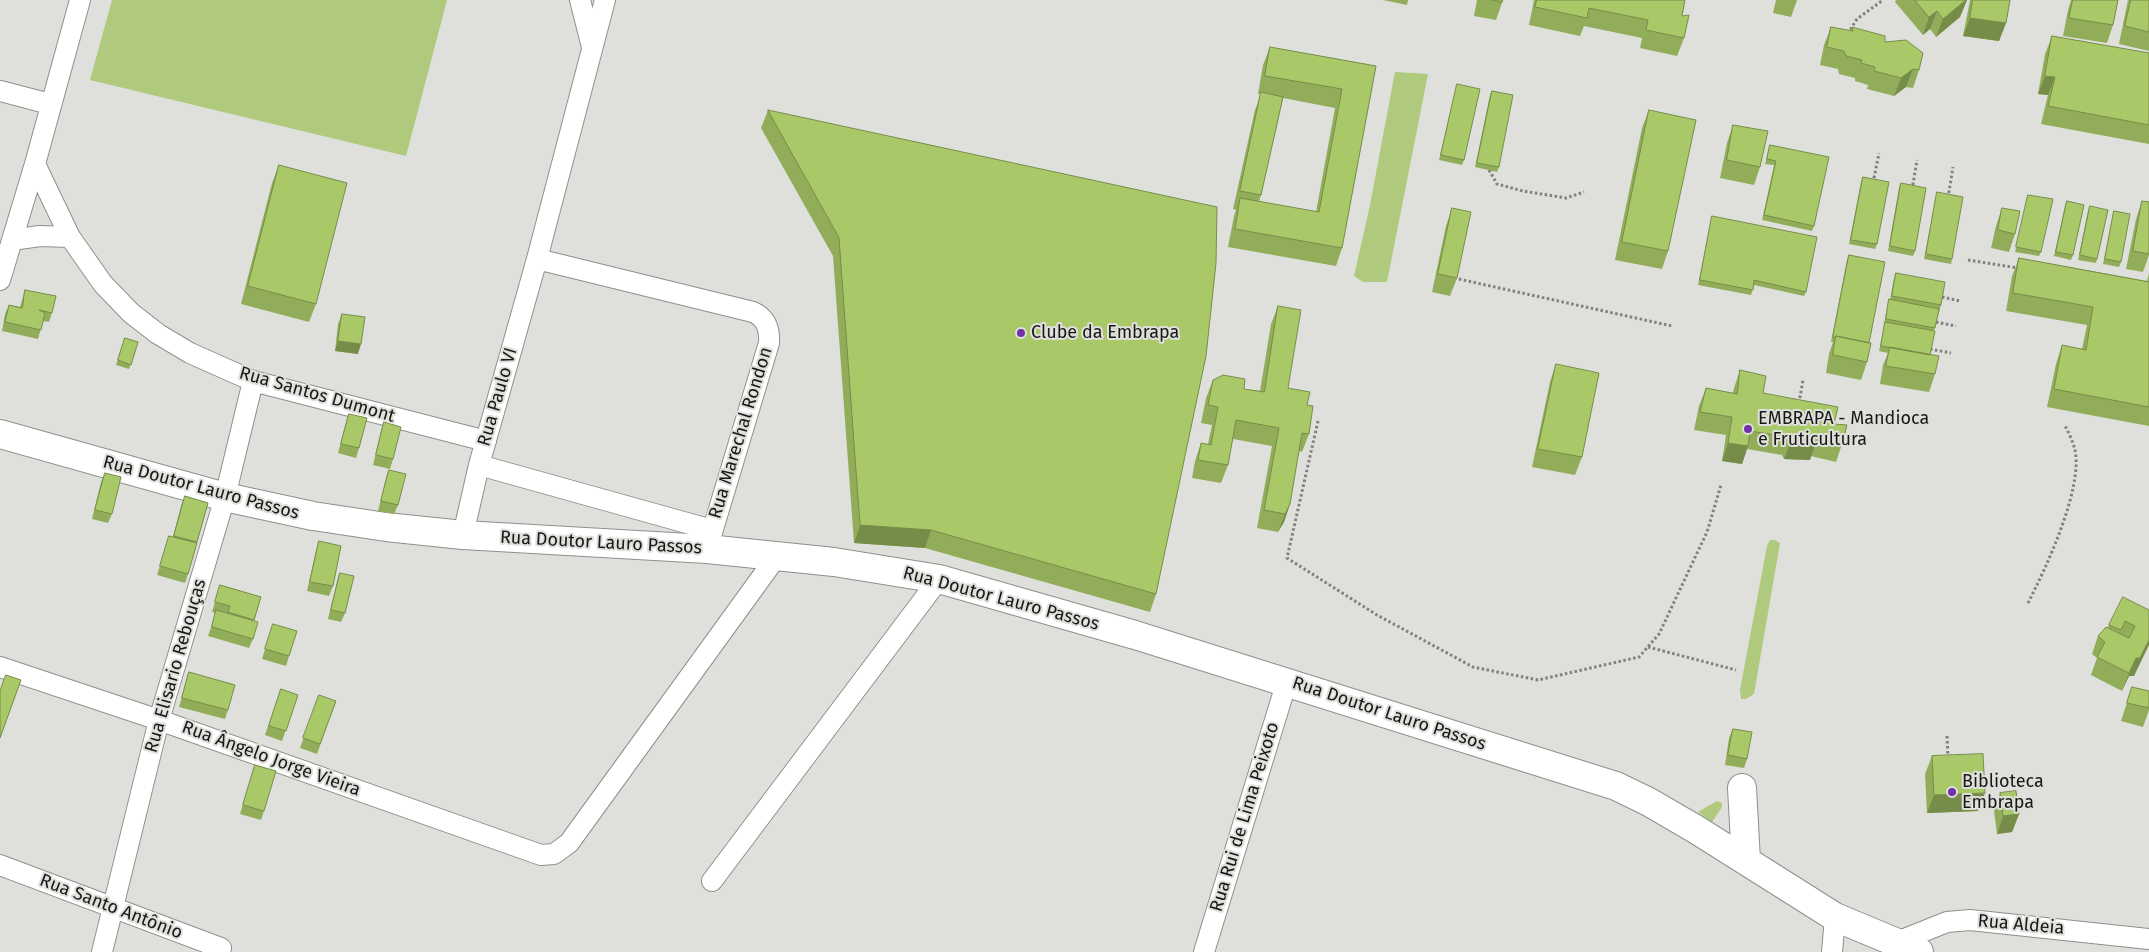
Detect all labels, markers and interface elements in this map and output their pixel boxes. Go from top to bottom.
place label: Clube da Embrapa [1031,322,1179,344]
marker: Clube da Embrapa [1015,327,1027,339]
street label: Rua Paulo VI [474,345,522,449]
street label: Rua Marechal Rondon [705,345,777,521]
street label: Rua Santos Dumont [237,362,397,428]
place label: EMBRAPA - Mandioca e Fruticultura [1758,408,1929,450]
marker: EMBRAPA - Mandioca e Fruticultura [1742,423,1754,435]
street label: Rua Doutor Lauro Passos [100,451,302,525]
street label: Rua Doutor Lauro Passos [499,527,703,559]
street label: Rua Doutor Lauro Passos [900,562,1102,636]
street label: Rua Elisario Rebouças [141,577,211,755]
street label: Rua Doutor Lauro Passos [1289,672,1489,756]
street label: Rua Ângelo Jorge Vieira [179,717,363,801]
street label: Rua Rui de Lima Peixoto [1206,720,1284,914]
place label: Biblioteca Embrapa [1962,771,2044,814]
marker: Biblioteca Embrapa [1946,786,1958,798]
street label: Rua Santo Antônio [36,870,186,944]
street label: Rua Aldeia [1977,910,2065,940]

